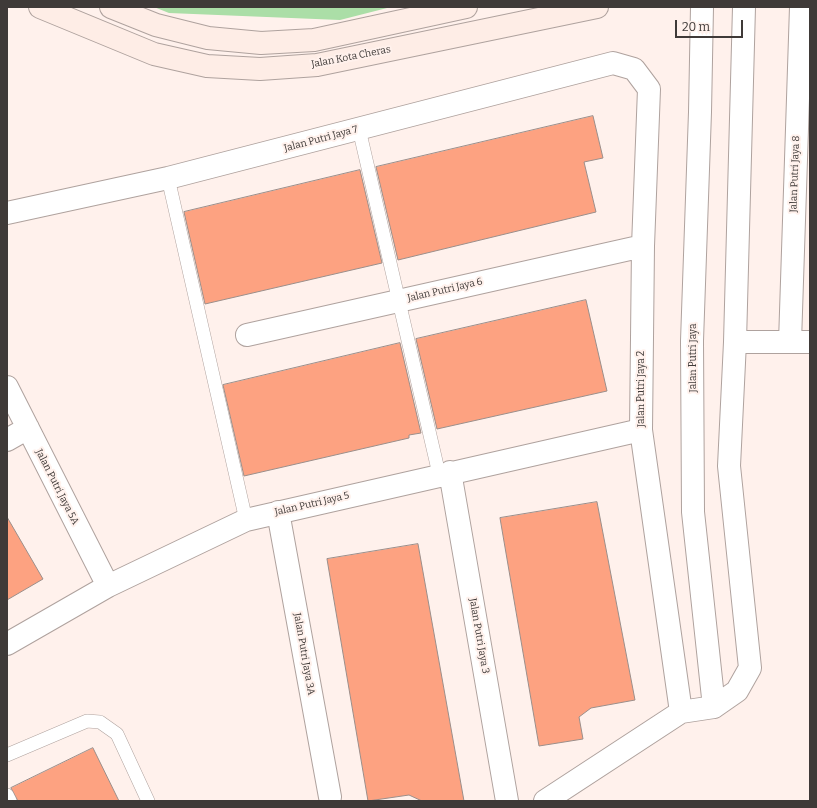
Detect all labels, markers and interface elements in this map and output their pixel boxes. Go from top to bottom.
scale bar [677,12,745,38]
text: 20 m [682,20,710,34]
street label: Jalan Kota Cheras [310,43,392,71]
street label: Jalan Putri Jaya 7 [283,123,359,155]
street label: Jalan Putri Jaya 8 [788,135,802,213]
street label: Jalan Putri Jaya 6 [406,276,484,304]
street label: Jalan Putri Jaya [687,324,699,392]
street label: Jalan Putri Jaya 2 [635,351,647,427]
street label: Jalan Putri Jaya 5A [33,447,81,527]
street label: Jalan Putri Jaya 5 [274,490,350,518]
street label: Jalan Putri Jaya 3 [466,597,492,675]
street label: Jalan Putri Jaya 3A [291,612,317,696]

